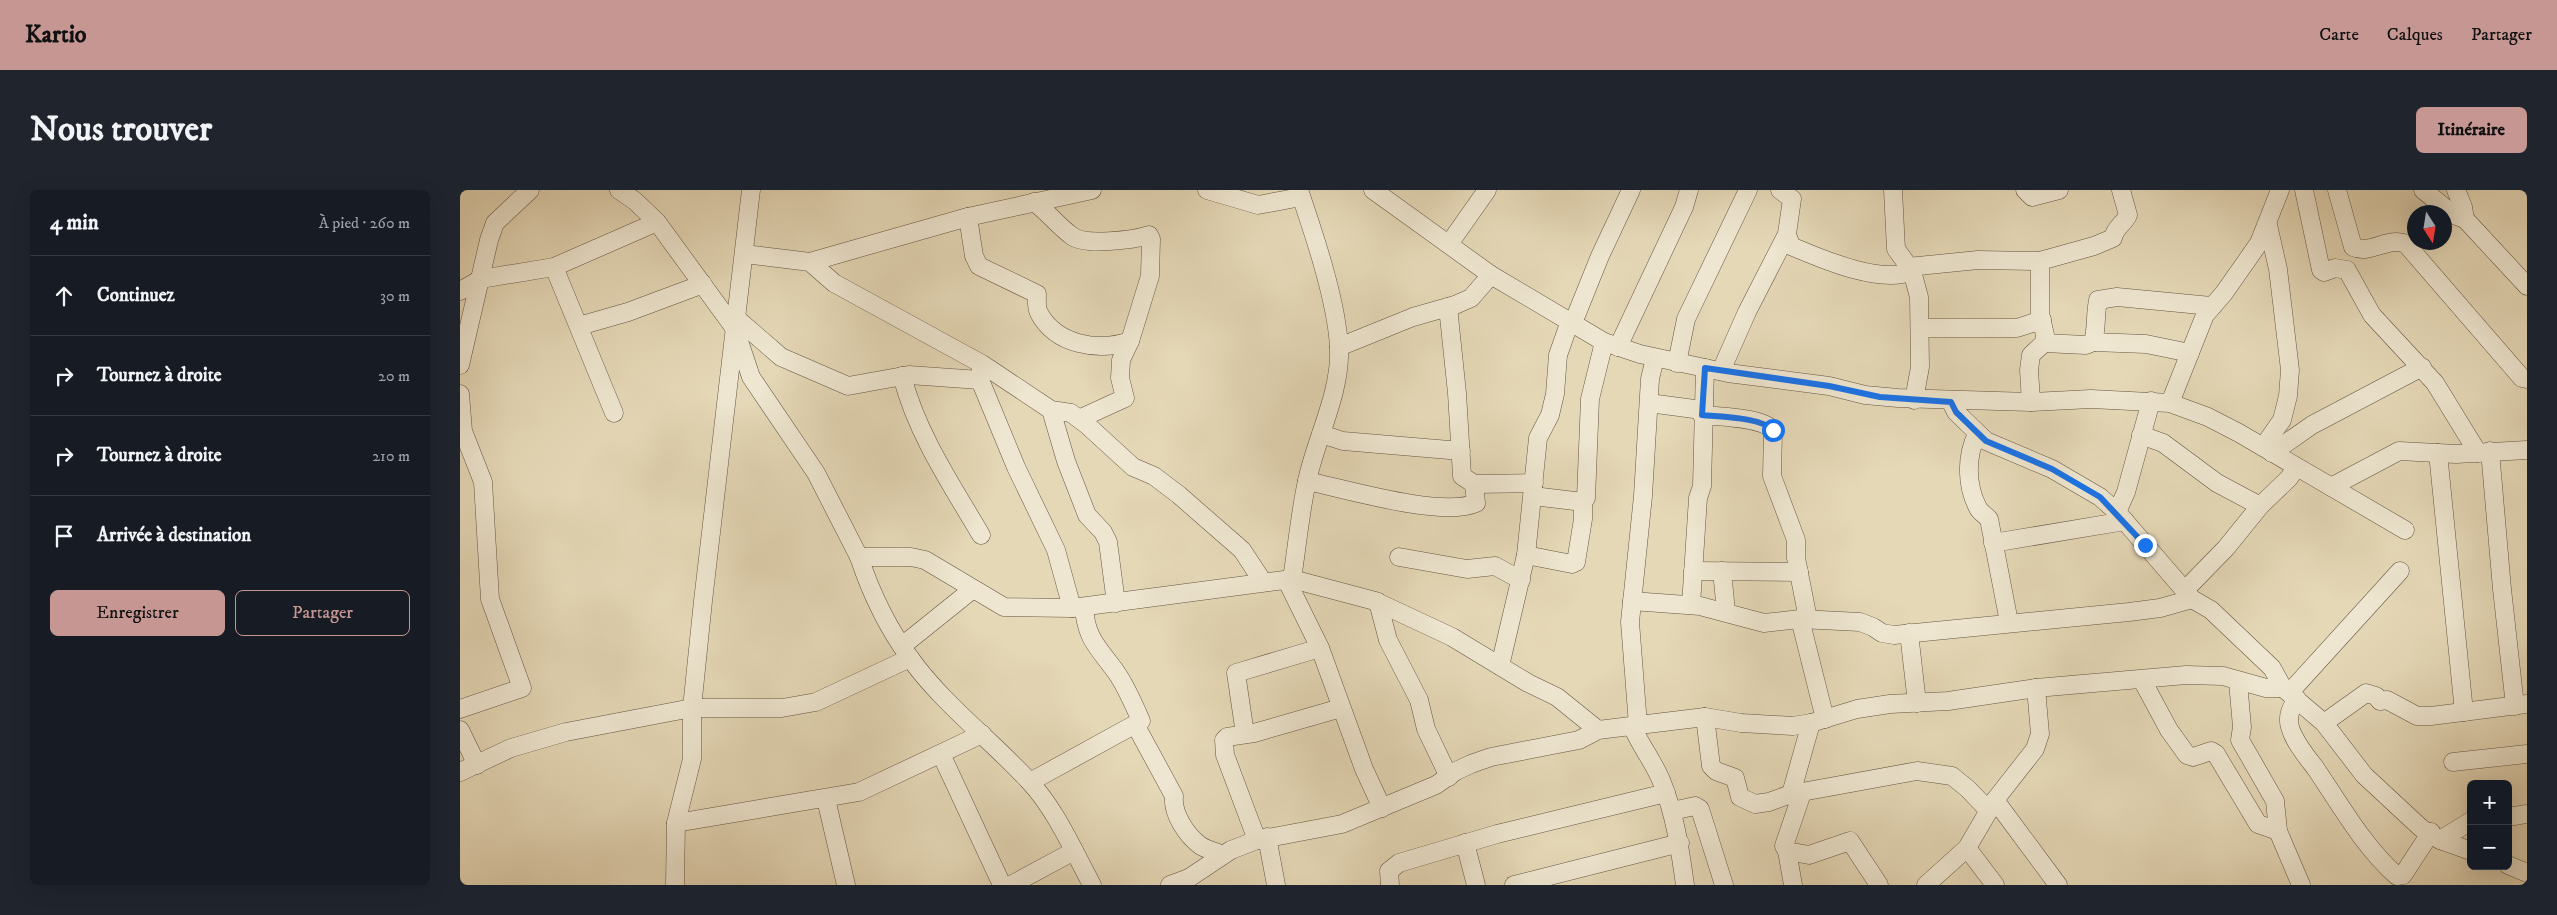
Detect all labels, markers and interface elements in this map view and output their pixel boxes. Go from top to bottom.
text: Kartio [25,20,87,50]
text: Carte [2319,24,2359,46]
text: Calques [2387,24,2443,46]
text: Partager [2471,24,2532,46]
button: Itinéraire [2416,107,2527,153]
text: Nous trouver [30,108,212,152]
north arrow [2407,205,2452,250]
text: 4 min [50,210,99,236]
text: À pied · 260 m [319,213,410,233]
icon: ahead [50,282,78,310]
text: Continuez [97,284,175,307]
text: 30 m [380,286,410,306]
icon: right [50,362,78,390]
text: Tournez à droite [97,364,222,387]
text: 20 m [378,366,410,386]
route start [1762,419,1785,442]
icon: right [50,442,78,470]
text: Tournez à droite [97,444,222,467]
text: 210 m [372,446,410,466]
icon: arrive [50,522,78,550]
text: Arrivée à destination [97,524,251,547]
route end [2134,534,2157,557]
button: Enregistrer [50,590,225,636]
button: Partager [235,590,410,636]
map controls [2467,780,2512,870]
button: + [2467,780,2512,825]
button: − [2467,825,2512,870]

